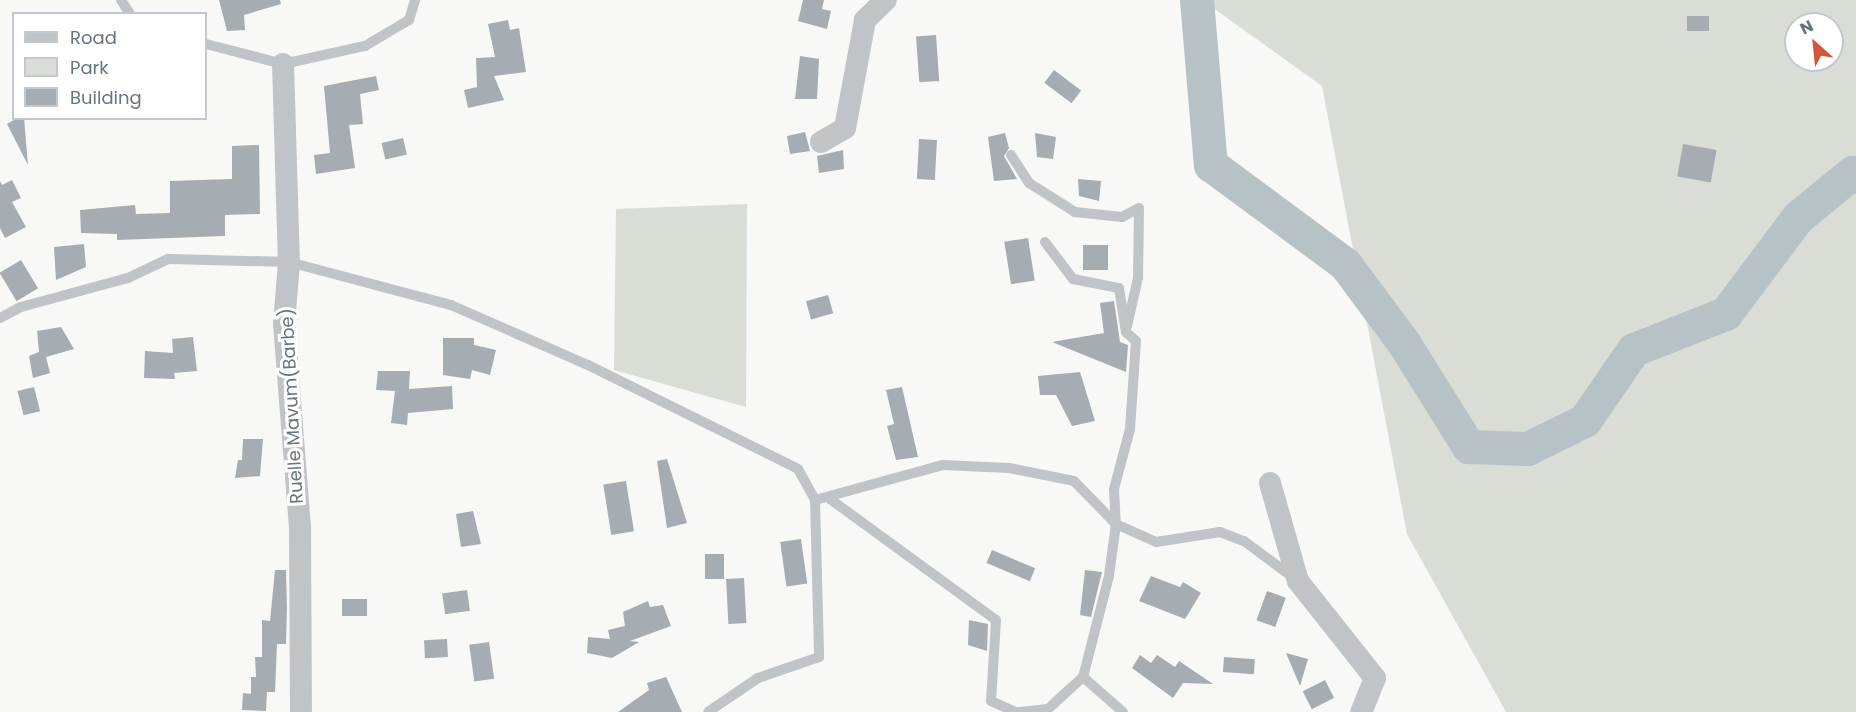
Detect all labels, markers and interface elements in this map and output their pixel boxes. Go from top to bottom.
legend [12,12,207,120]
north arrow [1784,12,1844,72]
text: N [1796,14,1817,40]
text: Road [70,25,117,50]
text: Park [70,55,109,80]
text: Building [70,85,142,110]
street label: Ruelle Mavum(Barbe) [276,308,308,504]

